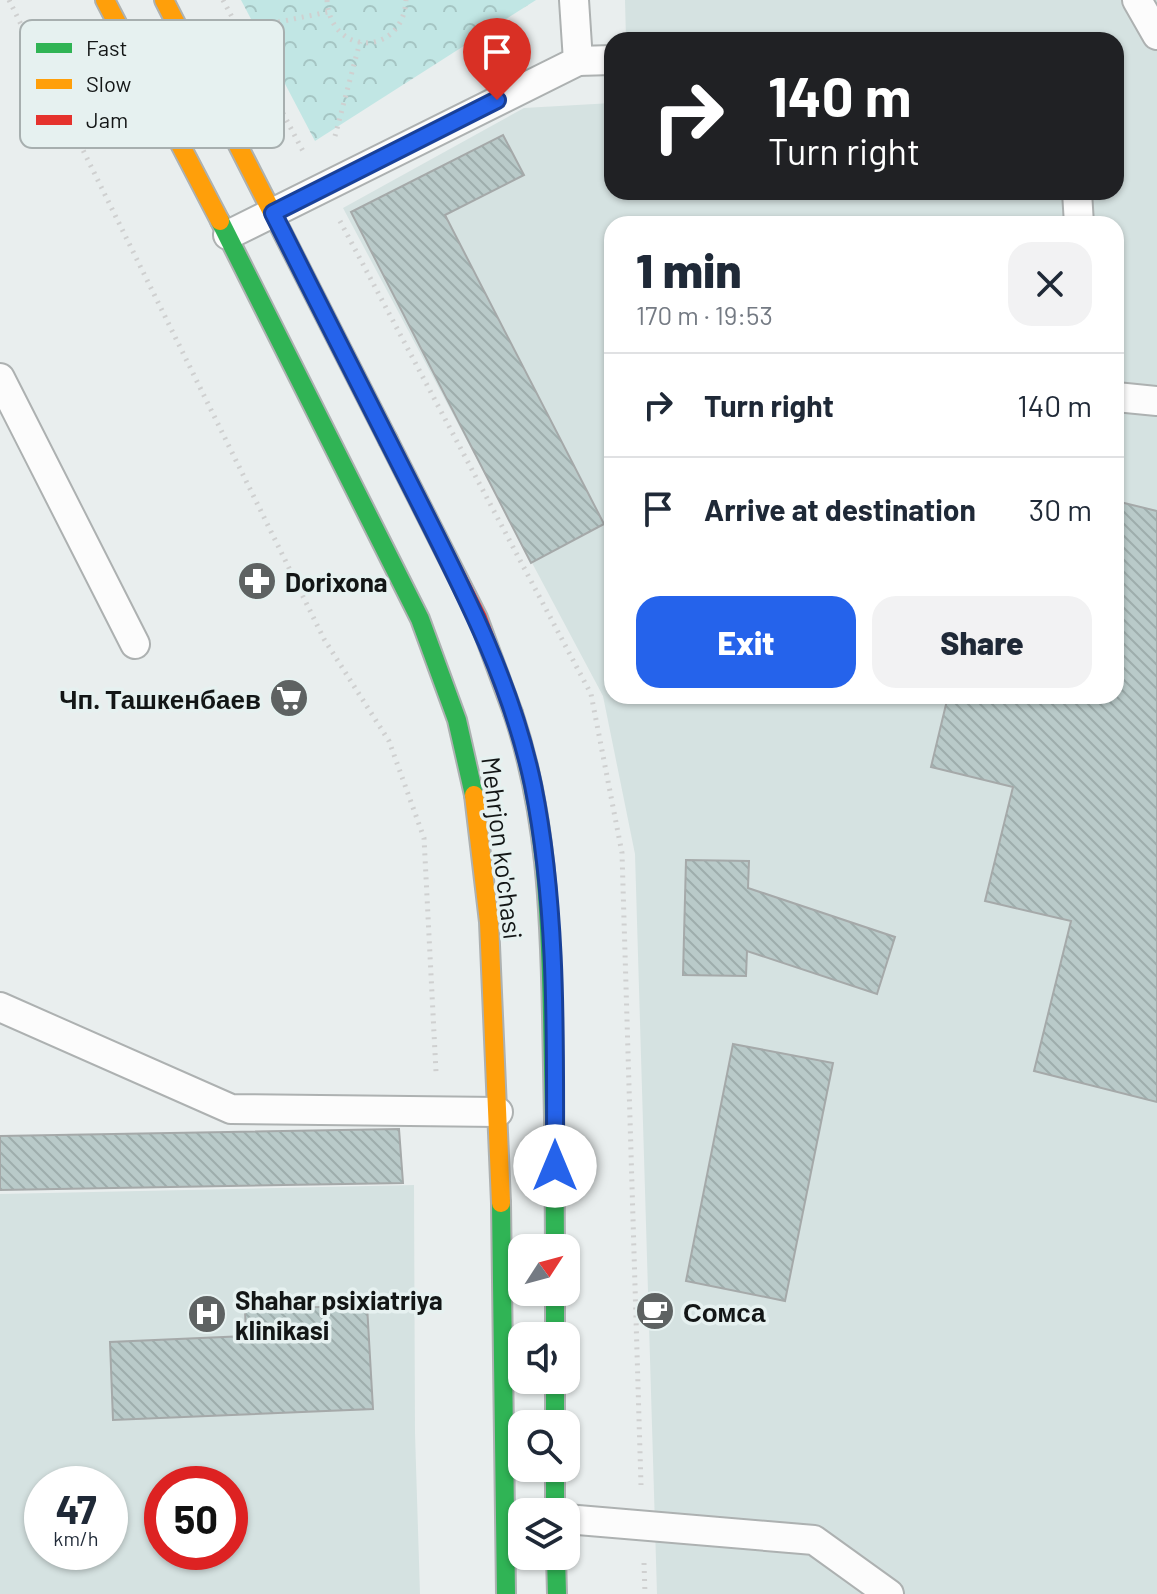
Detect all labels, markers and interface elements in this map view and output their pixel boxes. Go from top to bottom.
pin [463,18,531,100]
legend [20,20,284,148]
icon: arrive [475,30,519,74]
text: Fast [86,34,128,60]
text: 140 m [768,61,912,128]
icon: right [636,64,740,168]
text: Slow [86,70,131,96]
text: Jam [86,106,128,132]
text: Turn right [768,129,920,172]
text: 1 min [636,240,742,298]
button: close [1008,242,1092,326]
text: 170 m · 19:53 [636,299,773,330]
icon: right [636,383,680,427]
text: Turn right [704,387,834,423]
text: 140 m [1017,387,1092,423]
icon: arrive [636,487,680,531]
text: Arrive at destination [704,491,976,527]
text: 30 m [1029,491,1092,527]
pharmacy icon: Dorixona [236,560,278,602]
place label: Dorixona [285,566,388,597]
button: Exit [636,596,856,688]
button: Share [872,596,1092,688]
supermarket icon: Чп. Ташкенбаев [268,677,310,719]
place label: Чп. Ташкенбаев [59,683,261,714]
street label: Mehrjon ko'chasi [476,755,530,941]
position arrow [513,1124,597,1208]
north arrow [508,1234,580,1306]
map controls [508,1234,580,1570]
place label: Shahar psixiatriya klinikasi [235,1284,443,1345]
cafe icon: Сомса [634,1290,676,1332]
hospital icon: Shahar psixiatriya klinikasi [186,1293,228,1335]
place label: Сомса [683,1296,766,1327]
button: sound [508,1322,580,1394]
button: search [508,1410,580,1482]
speed limit sign: 50 [144,1466,248,1570]
text: 47 [55,1484,97,1532]
button: layers [508,1498,580,1570]
text: km/h [53,1526,99,1550]

